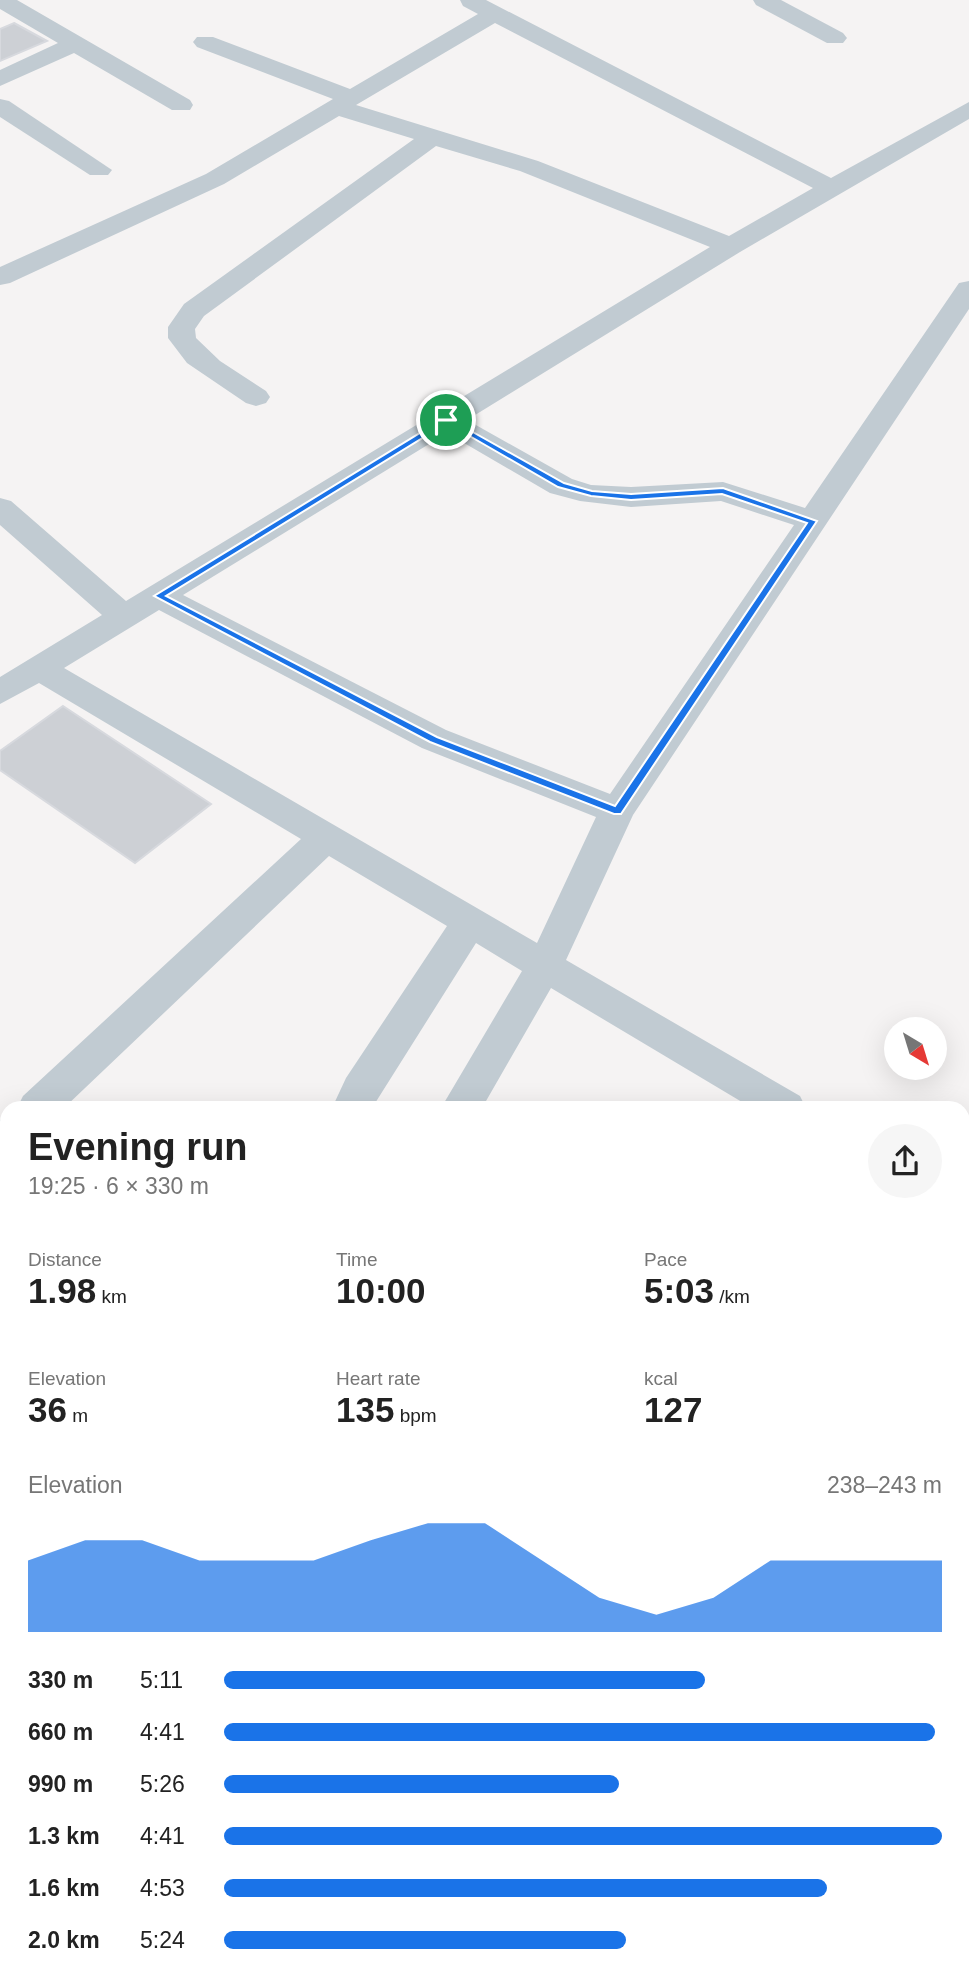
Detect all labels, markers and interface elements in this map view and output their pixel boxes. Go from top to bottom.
pin [416,390,476,450]
icon: arrive [427,401,465,439]
north arrow [884,1017,947,1080]
map controls [884,1017,947,1080]
button: share [868,1124,942,1198]
text: Evening run [28,1126,248,1168]
text: 19:25 · 6 × 330 m [28,1173,209,1199]
text: Distance [28,1249,102,1270]
text: Time [336,1249,378,1270]
text: Pace [644,1249,687,1270]
text: 1.98 [28,1271,96,1310]
text: 10:00 [336,1271,426,1310]
text: 5:03 [644,1271,714,1310]
text: km [96,1286,127,1307]
text: /km [714,1286,750,1307]
text: Elevation [28,1368,106,1389]
text: Heart rate [336,1368,420,1389]
text: kcal [644,1368,678,1389]
text: 36 [28,1390,67,1429]
text: 135 [336,1390,394,1429]
text: 127 [644,1390,702,1429]
text: m [67,1405,88,1426]
text: bpm [394,1405,437,1426]
text: Elevation [28,1472,123,1498]
text: 238–243 m [827,1472,942,1498]
text: 330 m [28,1667,93,1693]
text: 5:11 [140,1667,183,1693]
text: 660 m [28,1719,93,1745]
text: 4:41 [140,1719,185,1745]
text: 990 m [28,1771,93,1797]
text: 5:26 [140,1771,185,1797]
text: 1.3 km [28,1823,100,1849]
text: 4:41 [140,1823,185,1849]
text: 1.6 km [28,1875,100,1901]
text: 4:53 [140,1875,185,1901]
text: 2.0 km [28,1927,100,1953]
text: 5:24 [140,1927,185,1953]

